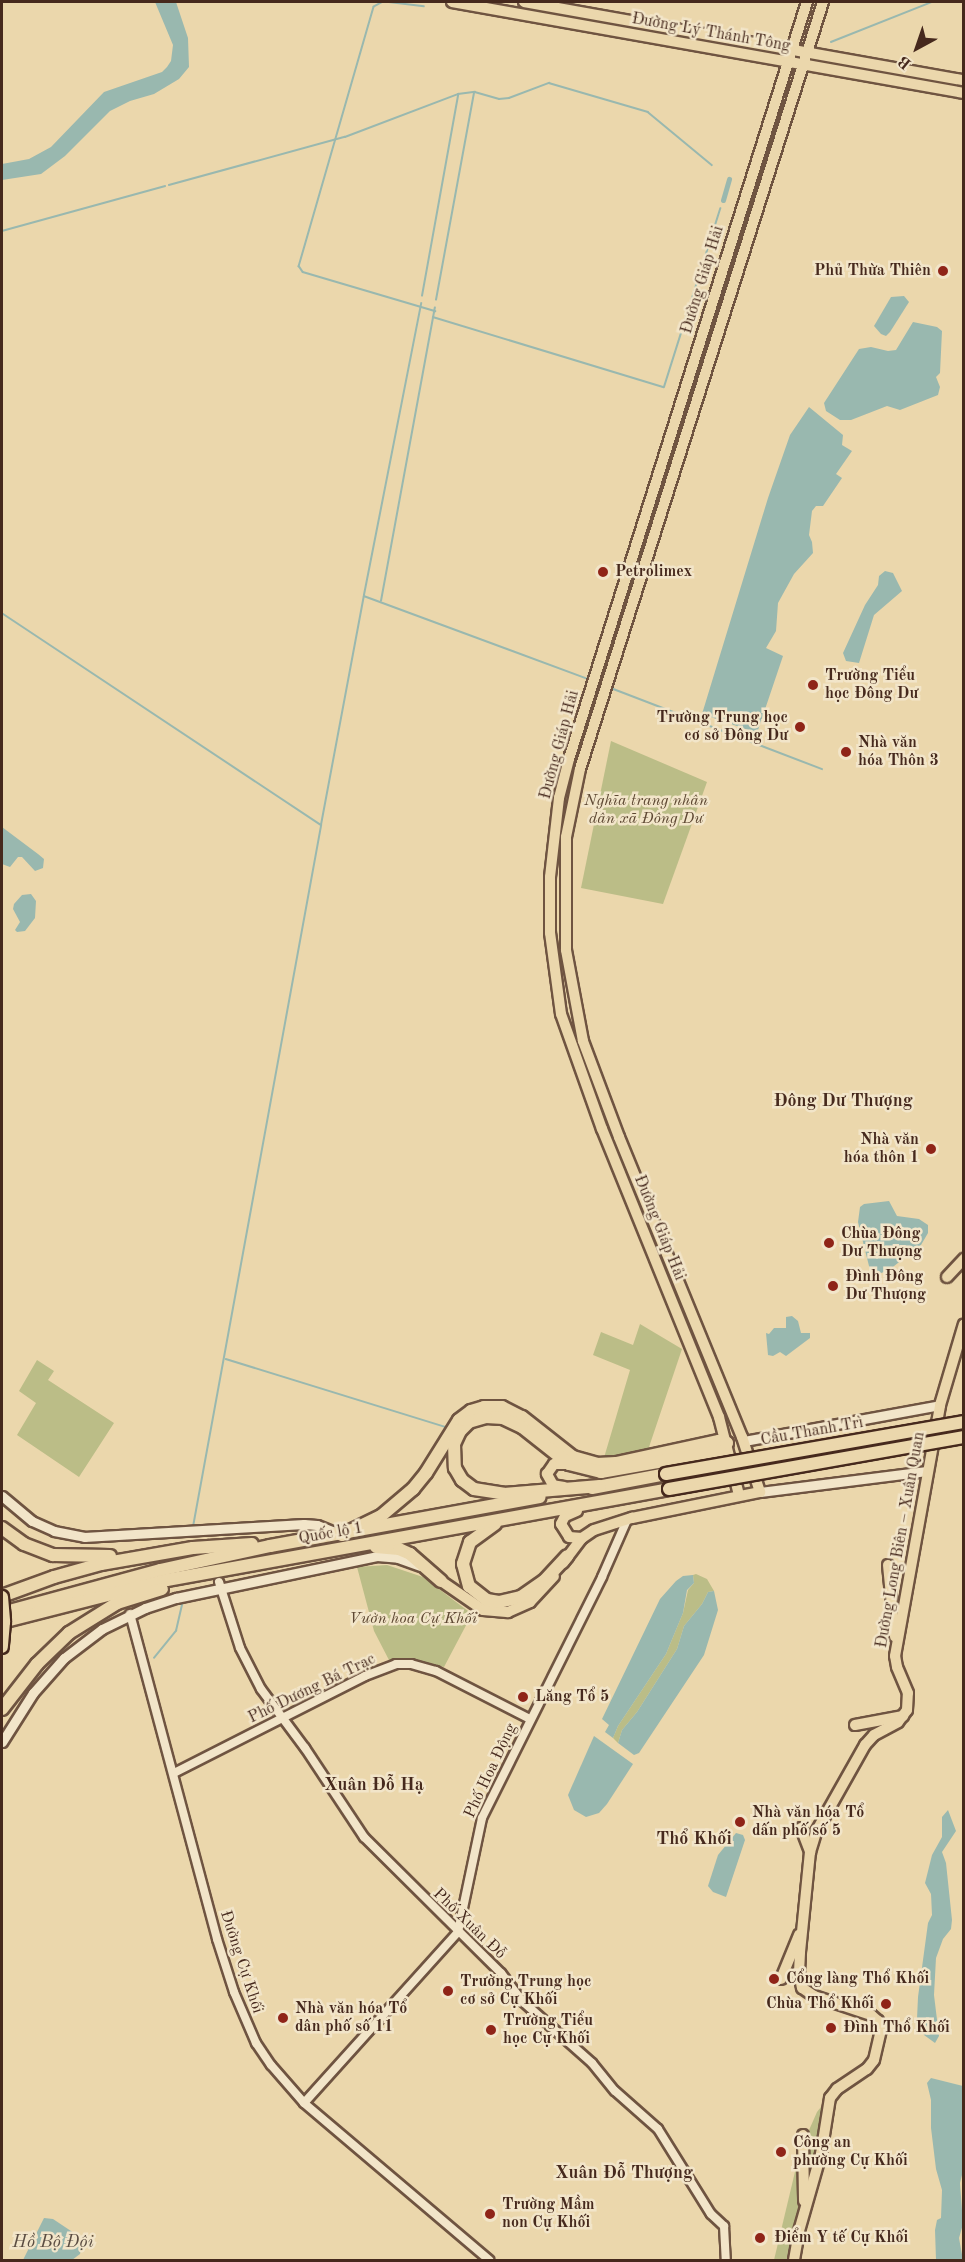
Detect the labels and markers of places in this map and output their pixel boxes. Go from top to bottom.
place label: Phủ Thừa Thiên [814,261,931,281]
marker: Phủ Thừa Thiên [936,264,950,278]
place label: Petrolimex [615,562,692,582]
marker: Petrolimex [596,565,610,579]
place label: Trường Tiểu học Đông Dư [825,666,918,704]
marker: Trường Tiểu học Đông Dư [806,678,820,692]
place label: Trường Trung học cơ sở Đông Dư [657,708,788,746]
marker: Trường Trung học cơ sở Đông Dư [793,720,807,734]
place label: Nhà văn hóa Thôn 3 [858,733,939,771]
marker: Nhà văn hóa Thôn 3 [839,745,853,759]
place label: Nhà văn hóa thôn 1 [844,1130,919,1168]
marker: Nhà văn hóa thôn 1 [924,1142,938,1156]
place label: Chùa Đông Dư Thượng [841,1224,922,1262]
marker: Chùa Đông Dư Thượng [822,1236,836,1250]
place label: Đình Đông Dư Thượng [845,1267,926,1305]
marker: Đình Đông Dư Thượng [826,1279,840,1293]
place label: Lăng Tổ 5 [535,1687,609,1707]
marker: Lăng Tổ 5 [516,1690,530,1704]
place label: Nhà văn hóa Tổ dấn phố số 5 [752,1803,864,1841]
marker: Nhà văn hóa Tổ dấn phố số 5 [733,1815,747,1829]
place label: Cổng làng Thổ Khối [786,1969,929,1989]
place label: Trường Trung học cơ sở Cự Khối [460,1972,591,2010]
marker: Cổng làng Thổ Khối [767,1972,781,1986]
marker: Trường Trung học cơ sở Cự Khối [441,1984,455,1998]
place label: Chùa Thổ Khối [766,1994,874,2014]
marker: Chùa Thổ Khối [879,1997,893,2011]
place label: Nhà văn hóa Tổ dân phố số 11 [295,1999,407,2037]
marker: Nhà văn hóa Tổ dân phố số 11 [276,2011,290,2025]
place label: Trường Tiểu học Cự Khối [503,2011,593,2049]
place label: Đình Thổ Khối [843,2018,950,2038]
marker: Đình Thổ Khối [824,2021,838,2035]
marker: Trường Tiểu học Cự Khối [484,2023,498,2037]
place label: Công an phường Cự Khối [793,2133,908,2171]
marker: Công an phường Cự Khối [774,2145,788,2159]
place label: Trường Mầm non Cự Khối [502,2195,595,2233]
marker: Trường Mầm non Cự Khối [483,2207,497,2221]
place label: Điểm Y tế Cự Khối [774,2228,908,2248]
marker: Điểm Y tế Cự Khối [751,2229,769,2247]

